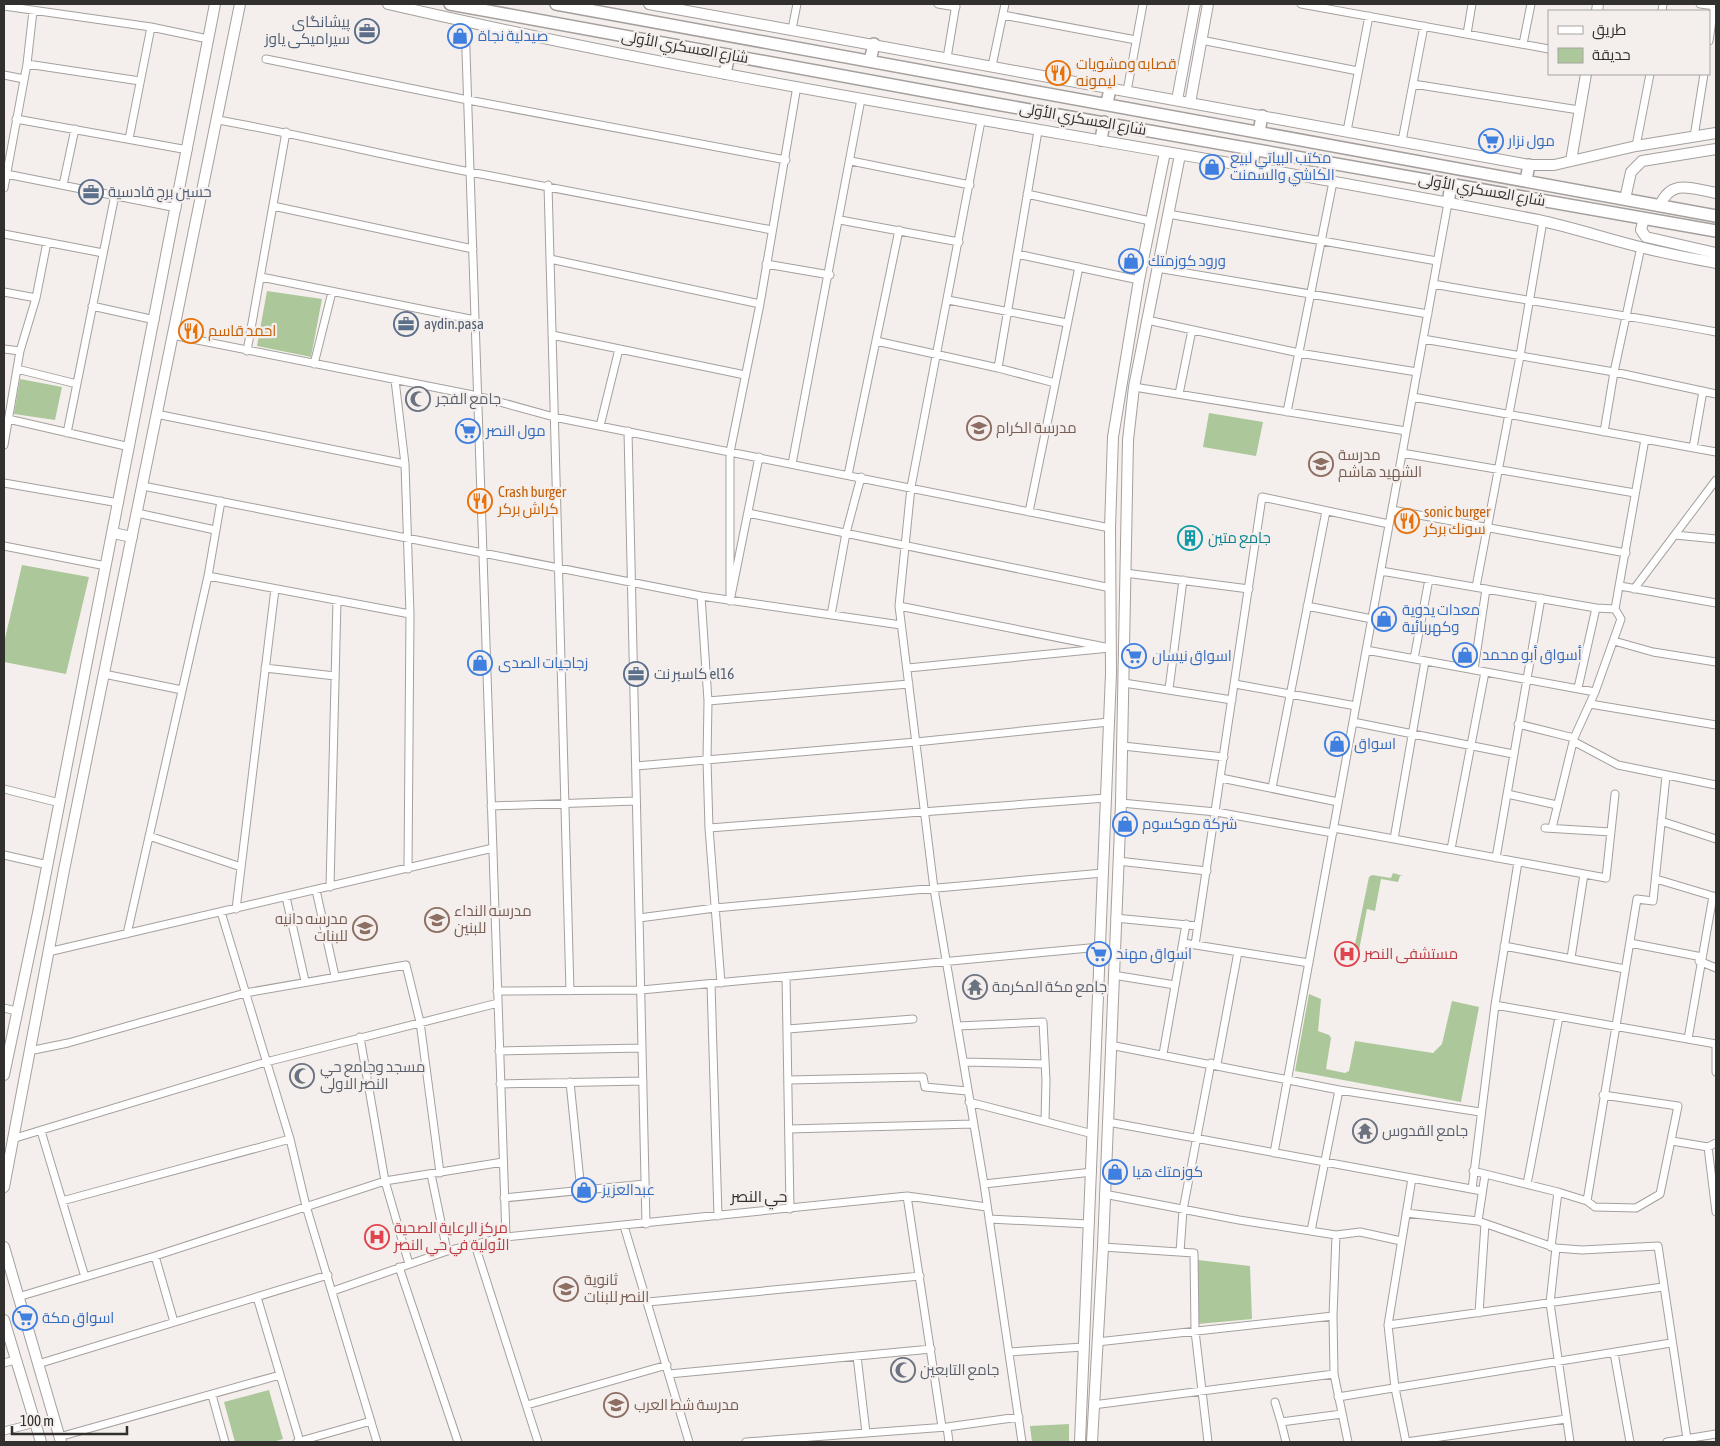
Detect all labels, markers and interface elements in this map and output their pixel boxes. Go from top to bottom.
legend [1548,10,1710,75]
place label: پیشانگای سیرامیکی یاوز [264,13,350,49]
office icon: پیشانگای سیرامیکی یاوز [354,18,380,44]
text: طريق [1592,21,1626,40]
shop icon: صيدلية نجاة [447,23,473,49]
place label: صيدلية نجاة [478,27,548,44]
street label: شارع العسكري الأولى [620,27,750,70]
text: حديقة [1592,46,1631,63]
place label: قصابه ومشويات ليمونه [1076,55,1177,90]
restaurant icon: قصابه ومشويات ليمونه [1045,60,1071,86]
street label: شارع العسكري الأولى [1018,99,1148,142]
supermarket icon: مول نزار [1478,128,1504,154]
place label: مول نزار [1507,132,1555,150]
place label: مكتب البياتي لبيع الكاشي والسمنت [1230,149,1335,187]
shop icon: مكتب البياتي لبيع الكاشي والسمنت [1199,154,1225,180]
street label: شارع العسكري الأولى [1417,170,1547,213]
office icon: حسين برج قادسية [78,179,104,205]
place label: حسين برج قادسية [108,183,212,203]
shop icon: ورود كوزمتك [1118,248,1144,274]
place label: ورود كوزمتك [1148,252,1226,270]
office icon: aydin.paṣa [393,311,419,337]
place label: aydin.paṣa [424,315,484,332]
restaurant icon: احمد قاسم [178,318,204,344]
place label: احمد قاسم [208,322,276,341]
mosque icon: جامع الفجر [405,386,431,412]
place label: جامع الفجر [435,390,501,410]
school or university icon: مدرسة الكرام [966,415,992,441]
supermarket icon: مول النصر [455,418,481,444]
place label: مدرسة الكرام [996,419,1077,438]
place label: مول النصر [485,422,546,440]
place label: مدرسة الشهيد هاشم [1338,446,1422,482]
school or university icon: مدرسة الشهيد هاشم [1308,451,1334,477]
place label: Crash burger كراش بركر [497,483,567,519]
restaurant icon: Crash burger كراش بركر [467,488,493,514]
place label: sonic burger سونك بركر [1423,503,1491,538]
restaurant icon: sonic burger سونك بركر [1394,508,1420,534]
building icon: جامع متين [1177,525,1203,551]
place label: جامع متين [1208,529,1271,549]
place label: معدات يدوية وكهربائية [1402,601,1480,637]
shop icon: معدات يدوية وكهربائية [1371,606,1397,632]
shop icon: أسواق أبو محمد [1452,642,1478,668]
supermarket icon: اسواق نيسان [1121,643,1147,669]
place label: أسواق أبو محمد [1482,645,1582,665]
place label: اسواق نيسان [1152,647,1232,666]
shop icon: زجاجيات الصدى [467,650,493,676]
place label: زجاجيات الصدى [498,654,588,673]
office icon: كاسبر نت el16 [623,661,649,687]
place label: كاسبر نت el16 [654,665,734,683]
shop icon: اسواق [1324,731,1350,757]
place label: اسواق [1354,735,1396,754]
shop icon: شركة موكسوم [1112,811,1138,837]
place label: شركة موكسوم [1142,815,1237,834]
place label: مدرسه النداء للبنين [454,902,532,938]
school or university icon: مدرسه النداء للبنين [424,907,450,933]
place label: مدرسه دانيه للبنات [275,910,348,944]
school or university icon: مدرسه دانيه للبنات [352,915,378,941]
supermarket icon: اسواق مهند [1086,941,1112,967]
hospital icon: مستشفى النصر [1334,941,1360,967]
place label: اسواق مهند [1116,945,1192,964]
place label: مستشفى النصر [1363,945,1458,964]
temple icon: جامع مكة المكرمة [962,974,988,1000]
place label: جامع مكة المكرمة [992,978,1107,998]
place label: مسجد وجامع حي النصر الاولى [320,1058,425,1094]
mosque icon: مسجد وجامع حي النصر الاولى [289,1063,315,1089]
temple icon: جامع القدوس [1352,1118,1378,1144]
place label: جامع القدوس [1382,1122,1468,1142]
shop icon: كوزمتك هيا [1102,1159,1128,1185]
place label: كوزمتك هيا [1132,1163,1203,1181]
shop icon: عبدالعزيز [571,1177,597,1203]
place label: عبدالعزيز [601,1181,655,1199]
district label: حي النصر [730,1187,787,1210]
place label: مركز الرعاية الصحية الأولية في حي النصر [393,1219,510,1257]
hospital icon: مركز الرعاية الصحية الأولية في حي النصر [364,1224,390,1250]
place label: ثانوية النصر للبنات [584,1271,649,1306]
school or university icon: ثانوية النصر للبنات [553,1276,579,1302]
supermarket icon: اسواق مكة [12,1305,38,1331]
place label: اسواق مكة [42,1309,114,1328]
mosque icon: جامع التابعين [890,1357,916,1383]
place label: جامع التابعين [920,1361,999,1381]
school or university icon: مدرسة شط العرب [603,1392,629,1418]
place label: مدرسة شط العرب [634,1396,739,1414]
scale bar [12,1404,128,1436]
text: 100 m [20,1412,54,1429]

